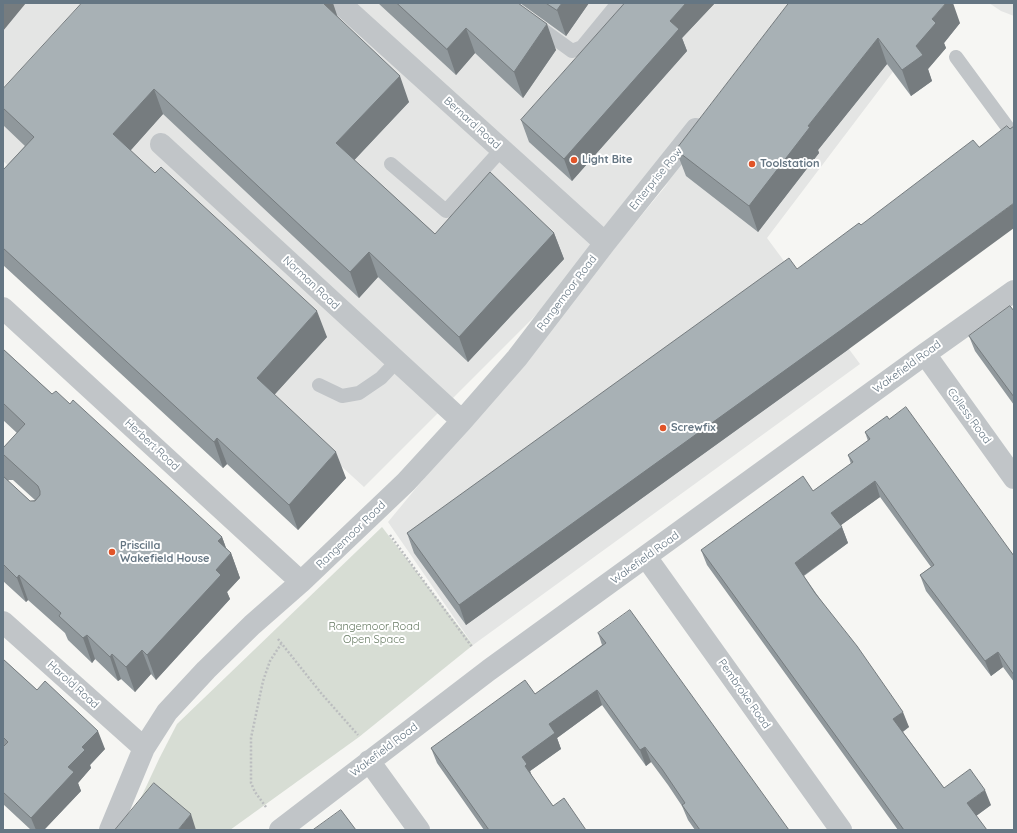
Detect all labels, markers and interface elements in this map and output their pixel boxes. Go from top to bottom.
street label: Bernard Road [441,94,503,152]
street label: Enterprise Row [627,145,685,213]
place label: Light Bite [582,153,633,167]
marker: Light Bite [569,155,579,165]
place label: Toolstation [760,157,819,171]
marker: Toolstation [747,159,757,169]
street label: Rangemoor Road [534,253,600,333]
street label: Norman Road [280,254,342,312]
street label: Wakefield Road [870,338,944,396]
street label: Colless Road [944,386,994,446]
street label: Herbert Road [122,416,182,474]
place label: Screwfix [671,421,716,435]
marker: Screwfix [658,423,668,433]
street label: Rangemoor Road [314,499,388,571]
street label: Wakefield Road [608,529,682,587]
place label: Priscilla Wakefield House [120,539,209,565]
marker: Priscilla Wakefield House [107,547,117,557]
park label: Rangemoor Road Open Space [328,620,420,646]
street label: Pembroke Road [715,657,773,731]
street label: Harold Road [45,658,101,712]
street label: Wakefield Road [348,720,420,780]

